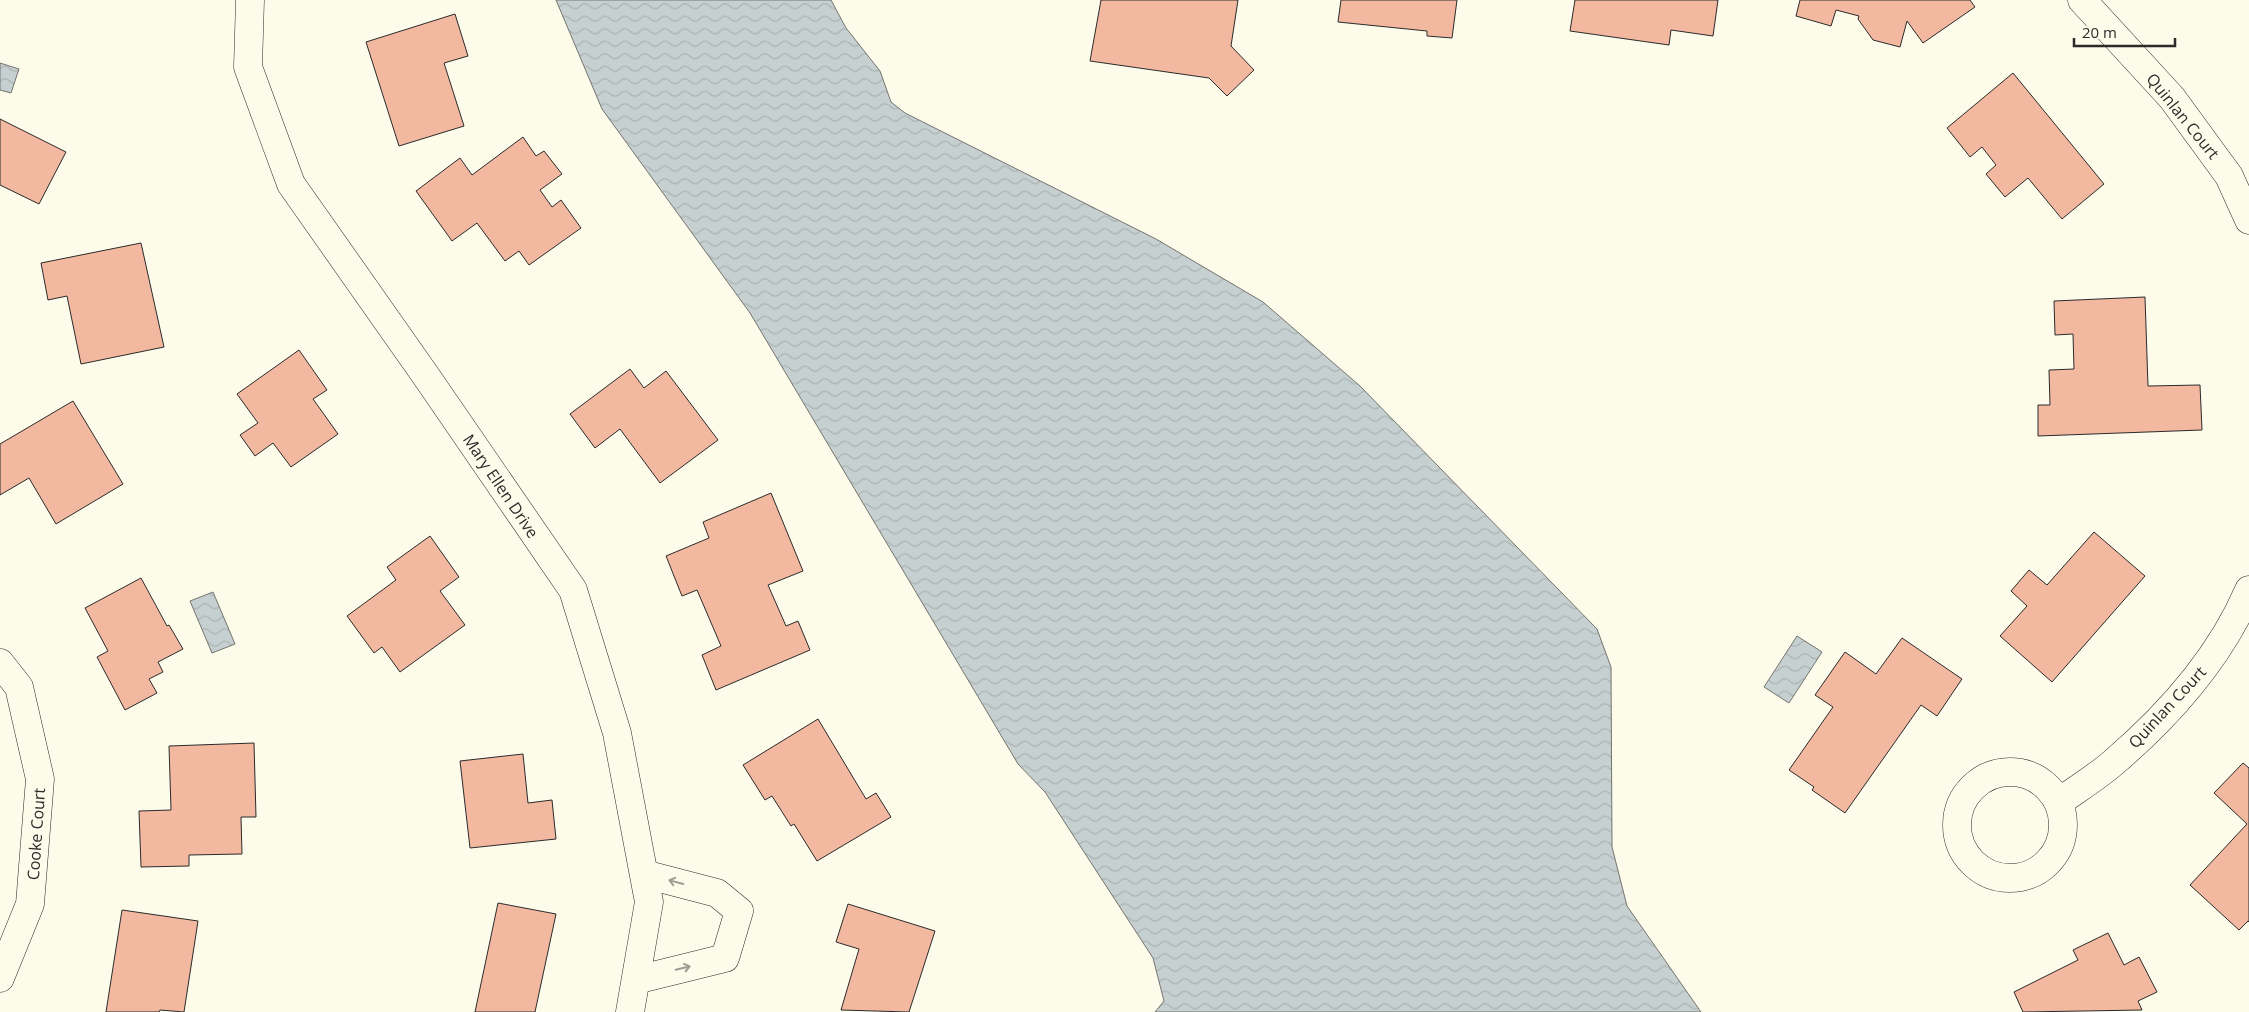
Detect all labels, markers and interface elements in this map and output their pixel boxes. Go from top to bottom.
scale bar [2074,15,2175,47]
text: 20 m [2082,22,2117,42]
street label: Quinlan Court [2141,68,2225,164]
street label: Mary Ellen Drive [458,430,544,542]
street label: Quinlan Court [2123,661,2211,753]
street label: Cooke Court [22,787,50,881]
one-way arrow [669,877,685,887]
one-way arrow [675,963,691,972]

